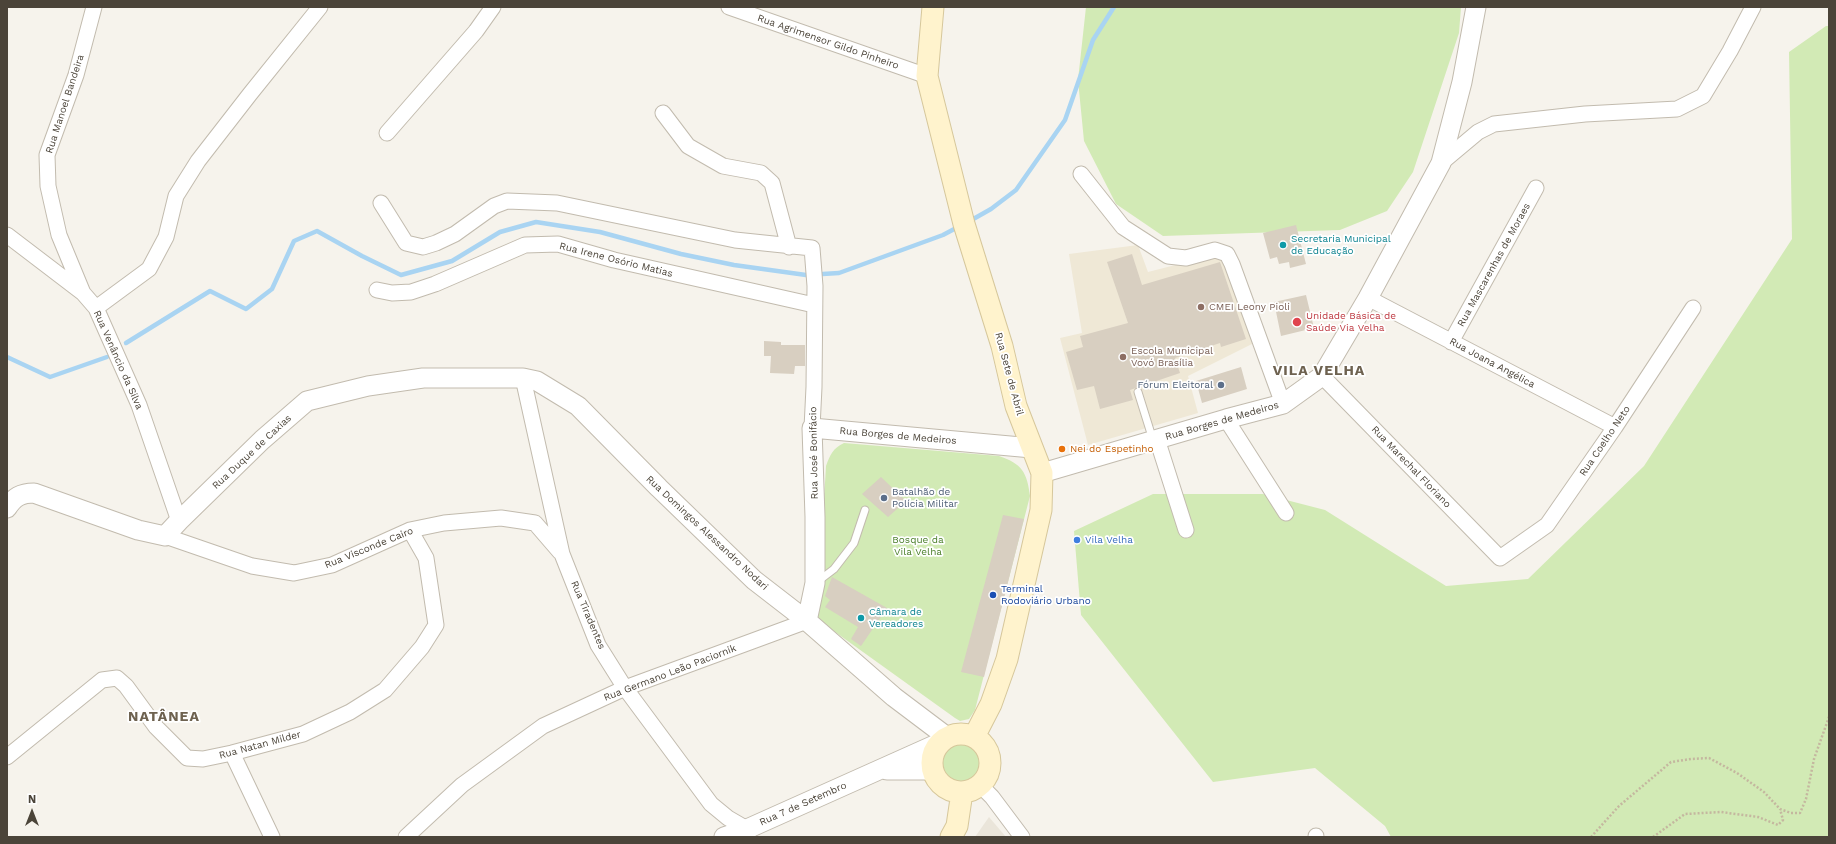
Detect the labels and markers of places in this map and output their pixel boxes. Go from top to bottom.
place label: Secretaria Municipal de Educação [1291,233,1391,256]
marker: Secretaria Municipal de Educação [1278,240,1288,250]
place label: CMEI Leony Pioli [1209,301,1290,313]
marker: CMEI Leony Pioli [1196,302,1206,312]
place label: Unidade Básica de Saúde Via Velha [1306,310,1396,334]
marker: Unidade Básica de Saúde Via Velha [1291,316,1303,328]
place label: Escola Municipal Vovó Brasília [1131,345,1213,368]
marker: Escola Municipal Vovó Brasília [1118,352,1128,362]
place label: Fórum Eleitoral [1138,379,1213,391]
marker: Fórum Eleitoral [1216,380,1226,390]
place label: Nei do Espetinho [1070,443,1154,455]
marker: Nei do Espetinho [1057,444,1067,454]
place label: Batalhão de Polícia Militar [892,486,958,510]
marker: Batalhão de Polícia Militar [879,493,889,503]
place label: Vila Velha [1085,534,1133,546]
marker: Vila Velha [1072,535,1082,545]
place label: Terminal Rodoviário Urbano [1001,583,1091,606]
marker: Terminal Rodoviário Urbano [988,590,998,600]
place label: Câmara de Vereadores [869,606,923,630]
marker: Câmara de Vereadores [856,613,866,623]

